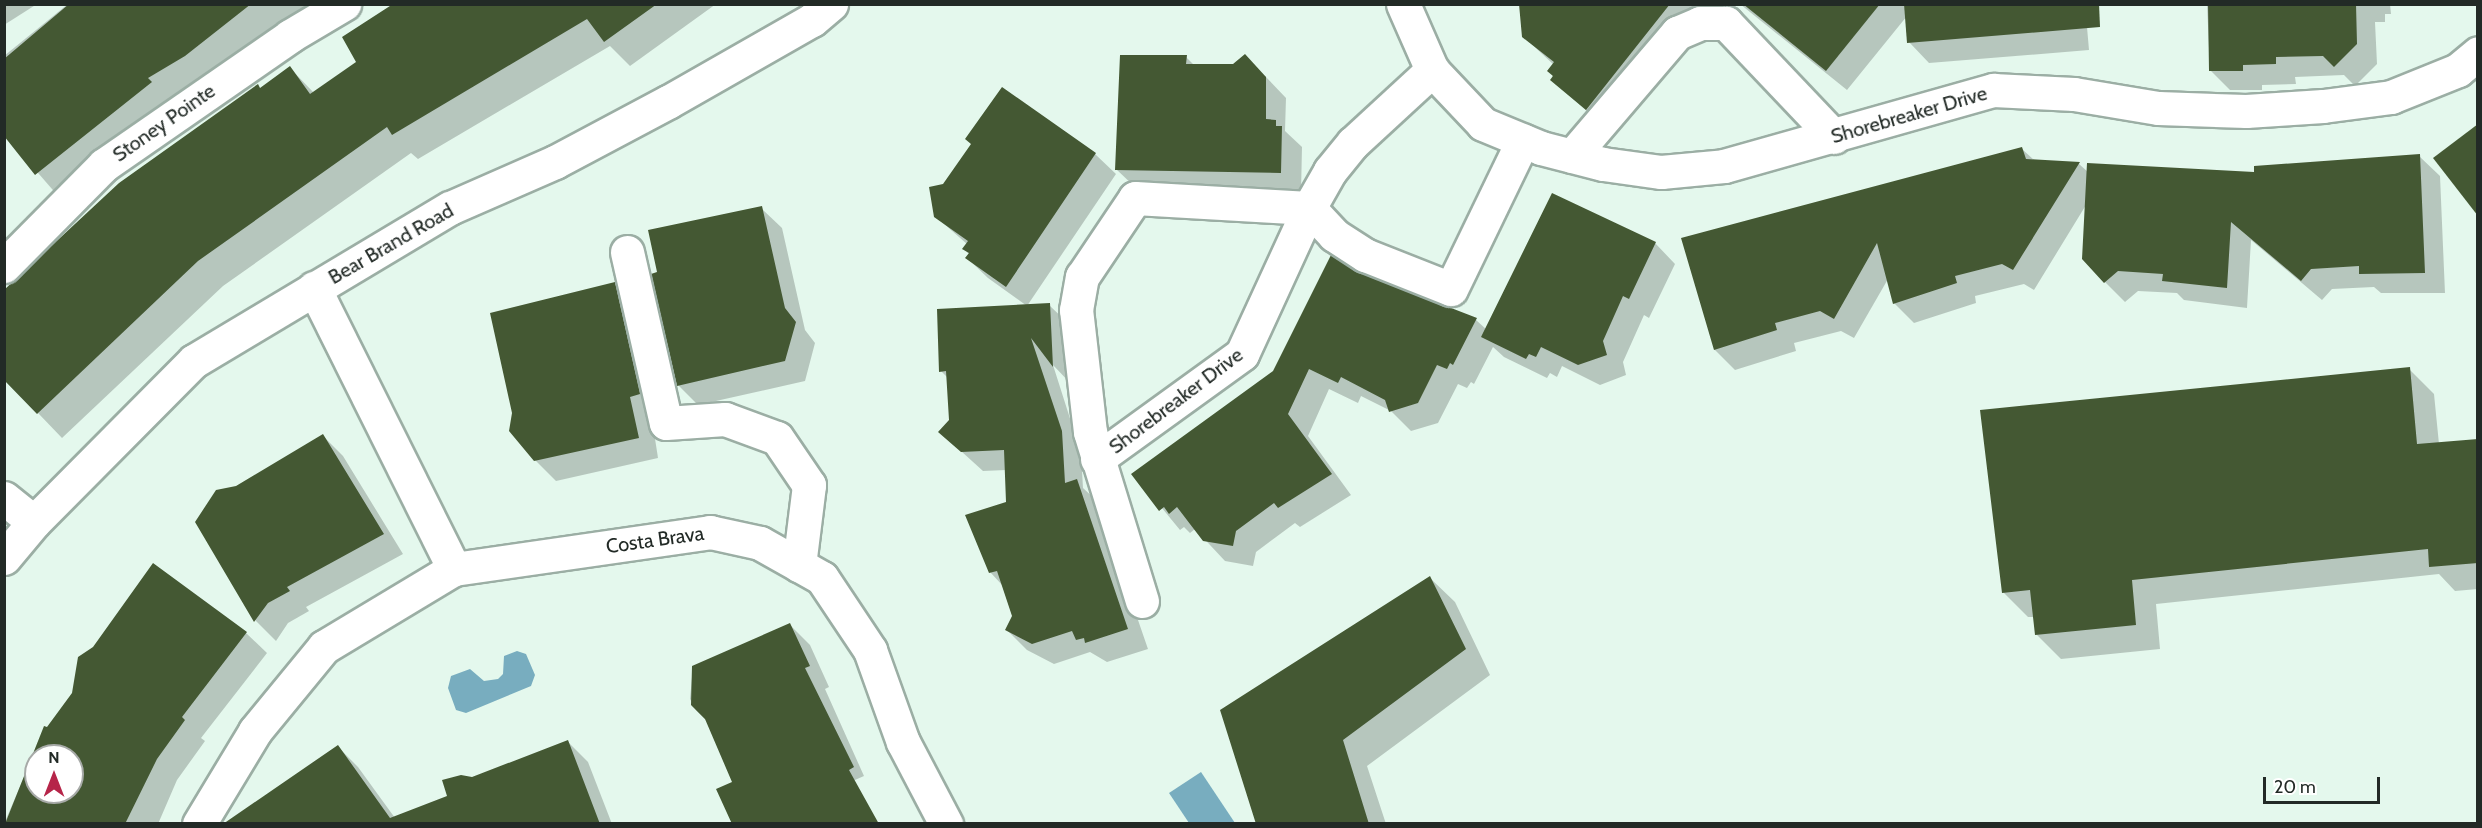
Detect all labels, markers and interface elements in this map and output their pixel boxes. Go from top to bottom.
street label: Stoney Pointe [108,79,220,167]
street label: Shorebreaker Drive [1828,81,1990,149]
street label: Bear Brand Road [324,199,458,289]
street label: Shorebreaker Drive [1104,343,1248,459]
street label: Costa Brava [604,521,706,559]
north arrow [24,744,84,804]
text: N [48,748,60,767]
scale bar [2266,765,2383,803]
text: 20 m [2274,776,2316,798]

